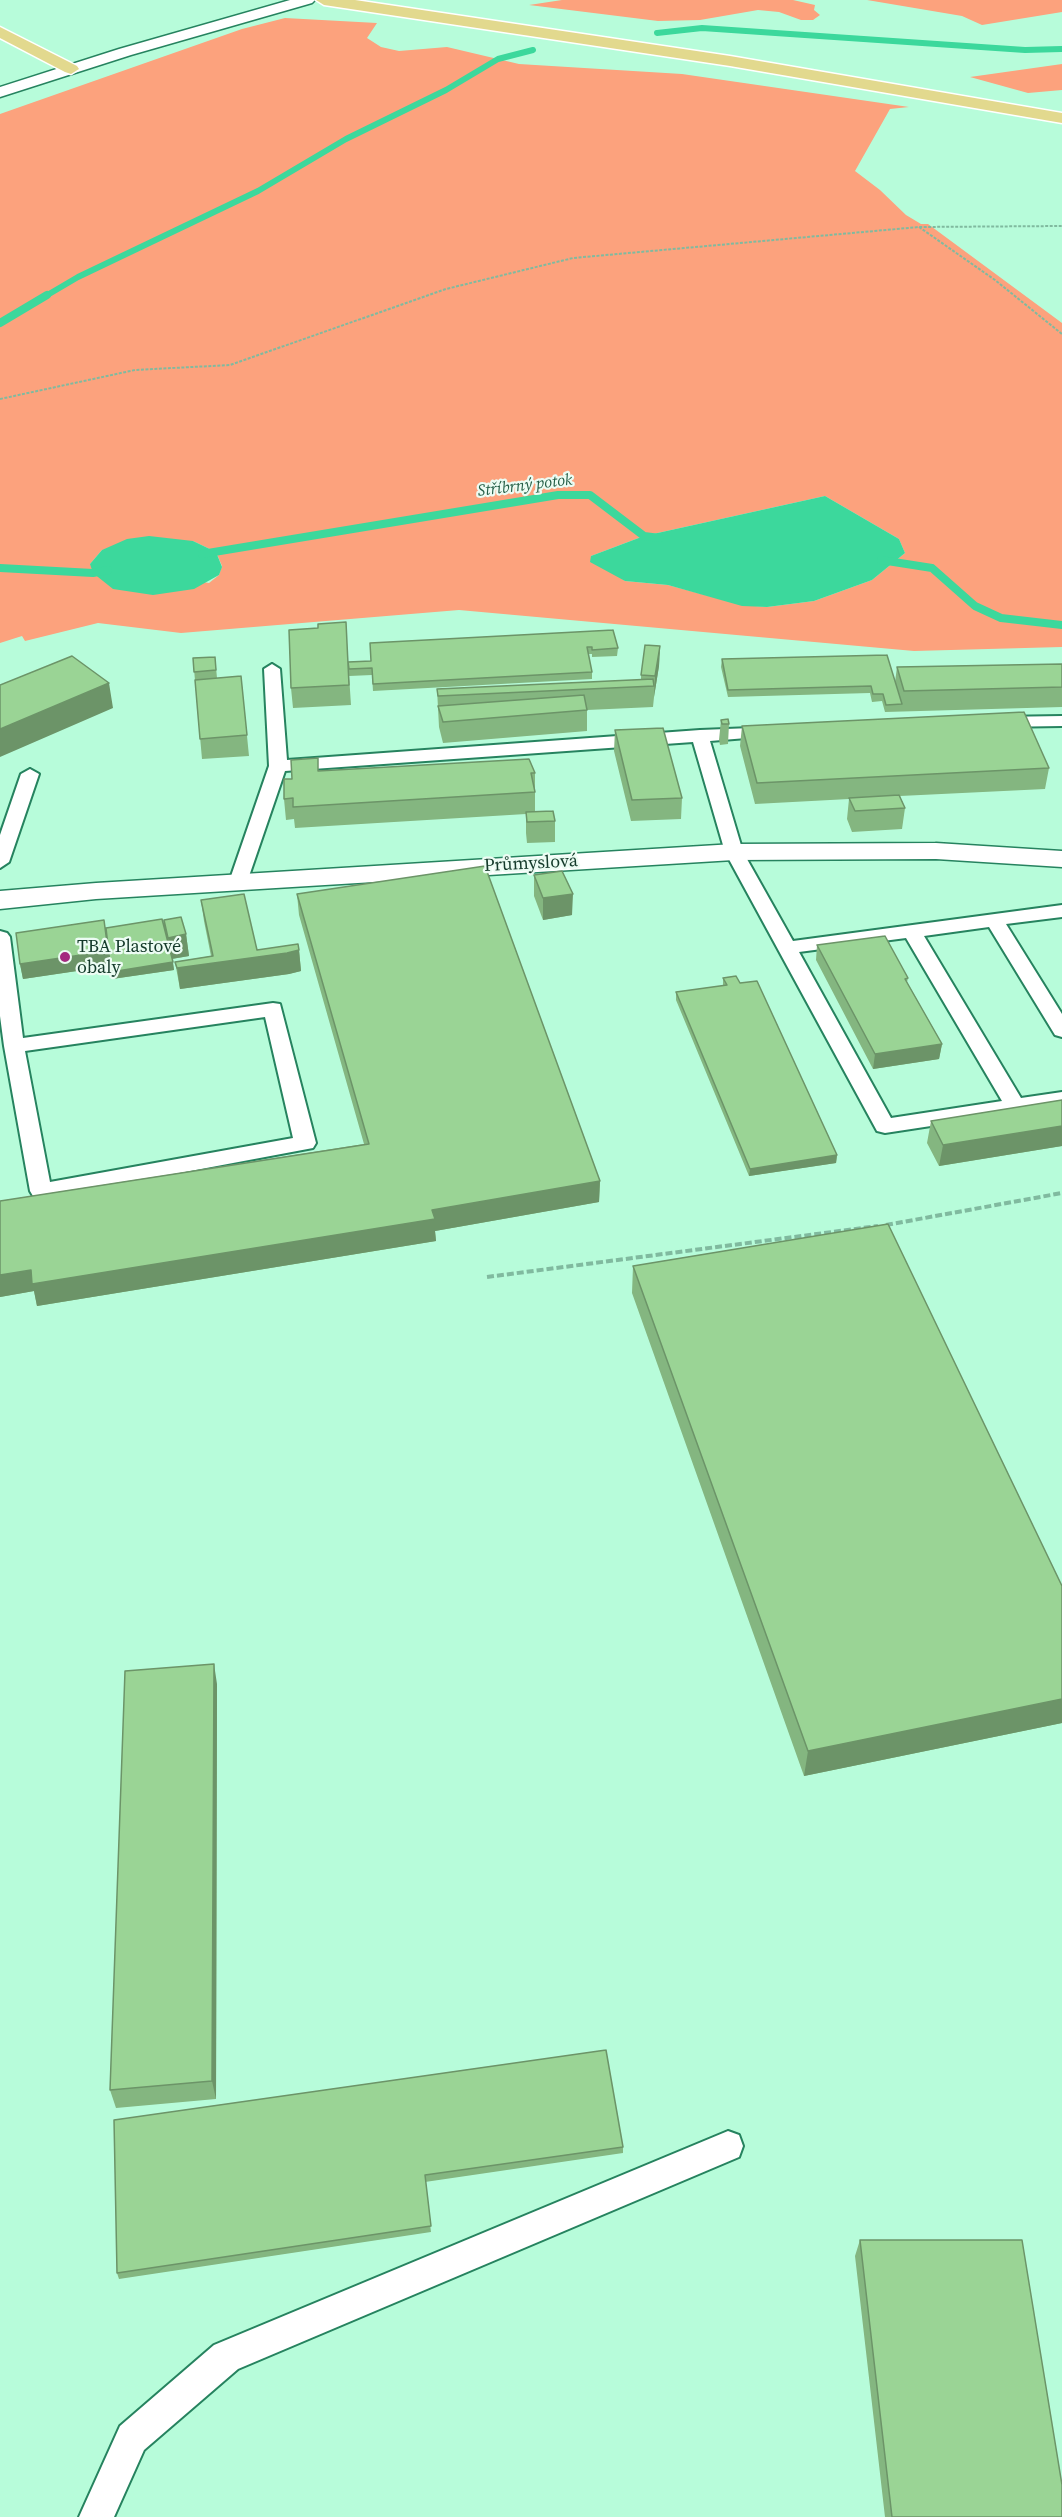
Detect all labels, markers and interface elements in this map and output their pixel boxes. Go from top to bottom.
water label: Stříbrný potok [477,471,573,501]
street label: Průmyslová [483,851,579,877]
place label: TBA Plastové obaly [77,936,181,978]
marker: TBA Plastové obaly [58,950,72,964]

